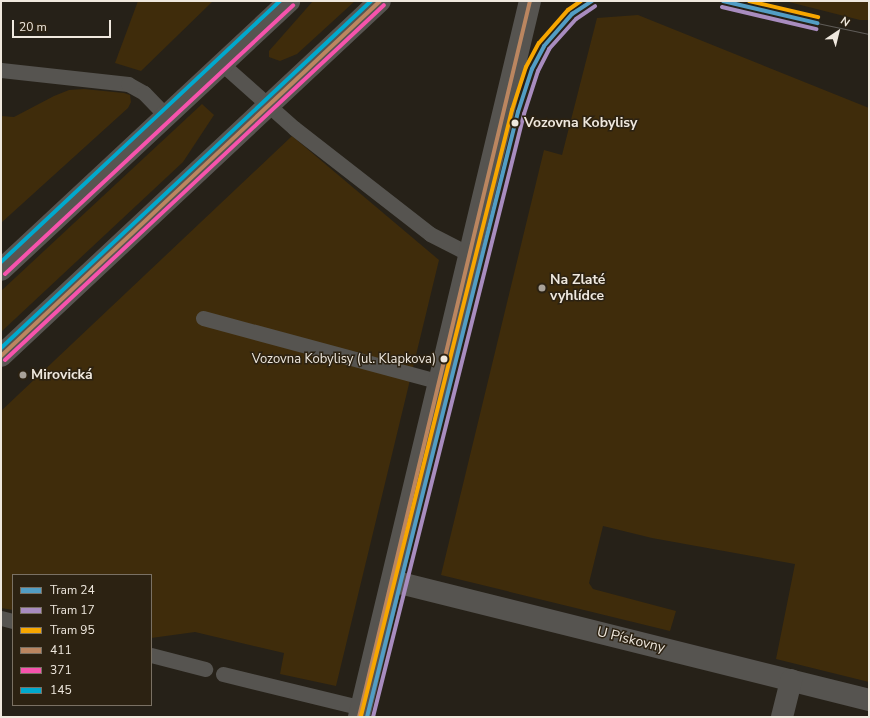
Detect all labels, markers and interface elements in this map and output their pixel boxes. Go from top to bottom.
scale bar [14,12,113,38]
north arrow [818,12,858,52]
text: N [837,13,853,30]
text: 20 m [19,19,47,35]
place label: Vozovna Kobylisy [524,115,637,131]
marker: Vozovna Kobylisy [508,116,522,130]
place label: Na Zlaté vyhlídce [550,272,605,304]
marker: Na Zlaté vyhlídce [537,283,547,293]
place label: Vozovna Kobylisy (ul. Klapkova) [252,351,436,367]
marker: Vozovna Kobylisy (ul. Klapkova) [439,354,449,364]
place label: Mirovická [31,367,93,383]
marker: Mirovická [18,370,28,380]
legend [12,574,152,706]
text: Tram 24 [50,582,95,598]
text: Tram 17 [50,602,95,618]
text: Tram 95 [50,622,95,638]
street label: U Pískovny [595,623,667,657]
text: 411 [50,642,72,658]
text: 371 [50,662,72,678]
text: 145 [50,682,72,698]

